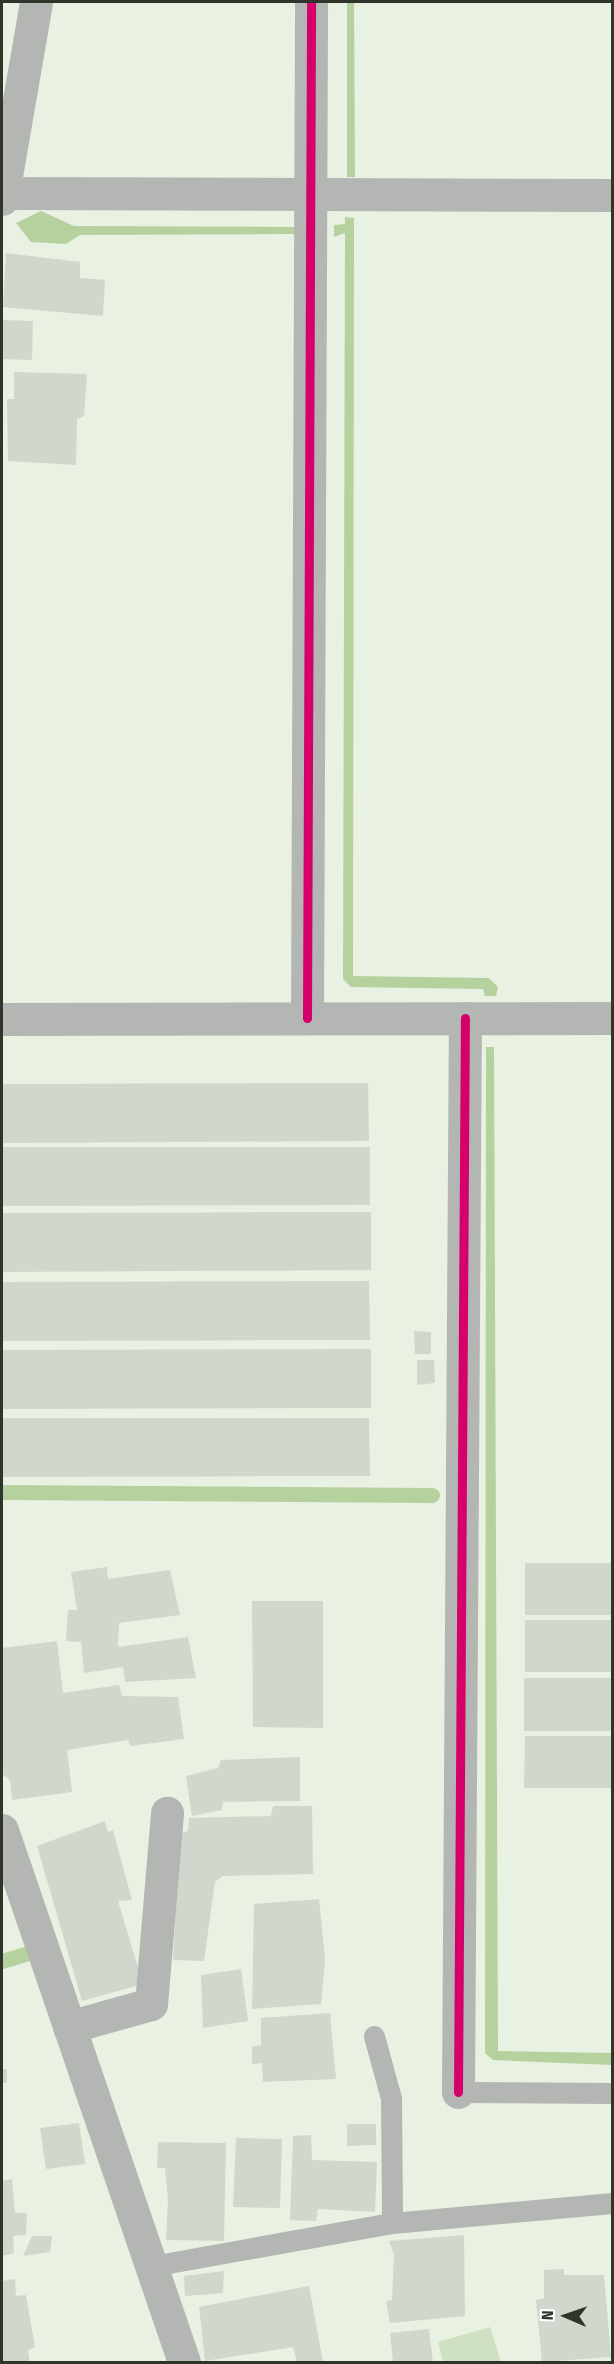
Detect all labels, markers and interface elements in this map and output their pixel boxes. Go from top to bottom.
north arrow [536,2286,596,2346]
text: N [538,2310,557,2320]

